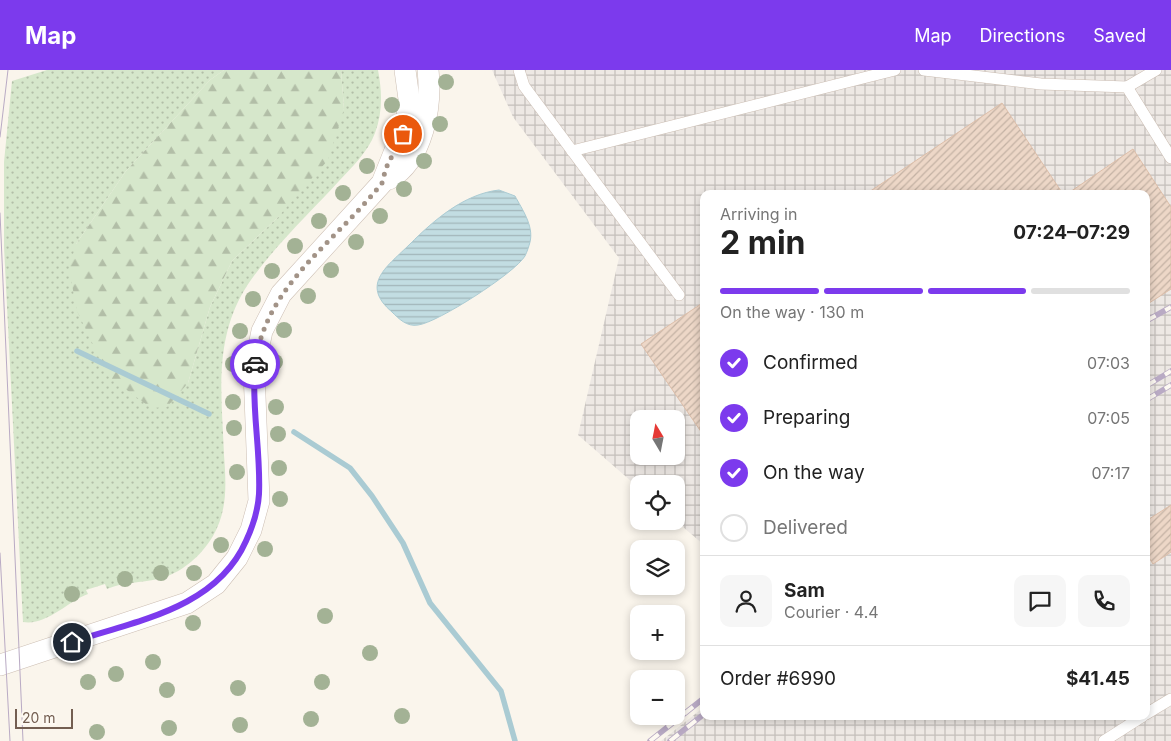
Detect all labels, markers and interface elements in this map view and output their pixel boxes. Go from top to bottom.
text: Map [25,21,76,50]
text: Map [914,25,952,46]
text: Directions [980,25,1065,46]
text: Saved [1093,25,1146,46]
pin [382,113,424,155]
icon: bag [389,120,417,148]
text: Arriving in [720,204,797,224]
text: 07:24–07:29 [1013,221,1130,244]
text: 2 min [720,223,806,262]
text: On the way · 130 m [720,302,864,322]
courier [230,339,280,389]
icon: check [720,349,748,377]
icon: car [241,350,269,378]
text: Confirmed [763,351,858,374]
text: 07:03 [1087,353,1130,373]
icon: check [720,404,748,432]
text: Preparing [763,406,850,429]
text: 07:05 [1087,408,1130,428]
north arrow [630,410,685,465]
map controls [630,410,685,725]
icon: check [720,459,748,487]
text: On the way [763,461,865,484]
text: 07:17 [1092,463,1130,483]
button: locate [630,475,685,530]
text: Delivered [763,516,848,539]
button: layers [630,540,685,595]
button: person [720,575,772,627]
button: chat [1014,575,1066,627]
button: phone [1078,575,1130,627]
text: Sam [784,579,825,602]
text: Courier · 4.4 [784,602,879,622]
button: + [630,605,685,660]
pin [51,621,93,663]
icon: home [58,628,86,656]
text: Order #6990 [720,667,836,690]
text: $41.45 [1066,667,1130,690]
button: − [630,670,685,725]
scale bar [15,706,72,729]
text: 20 m [22,709,56,726]

